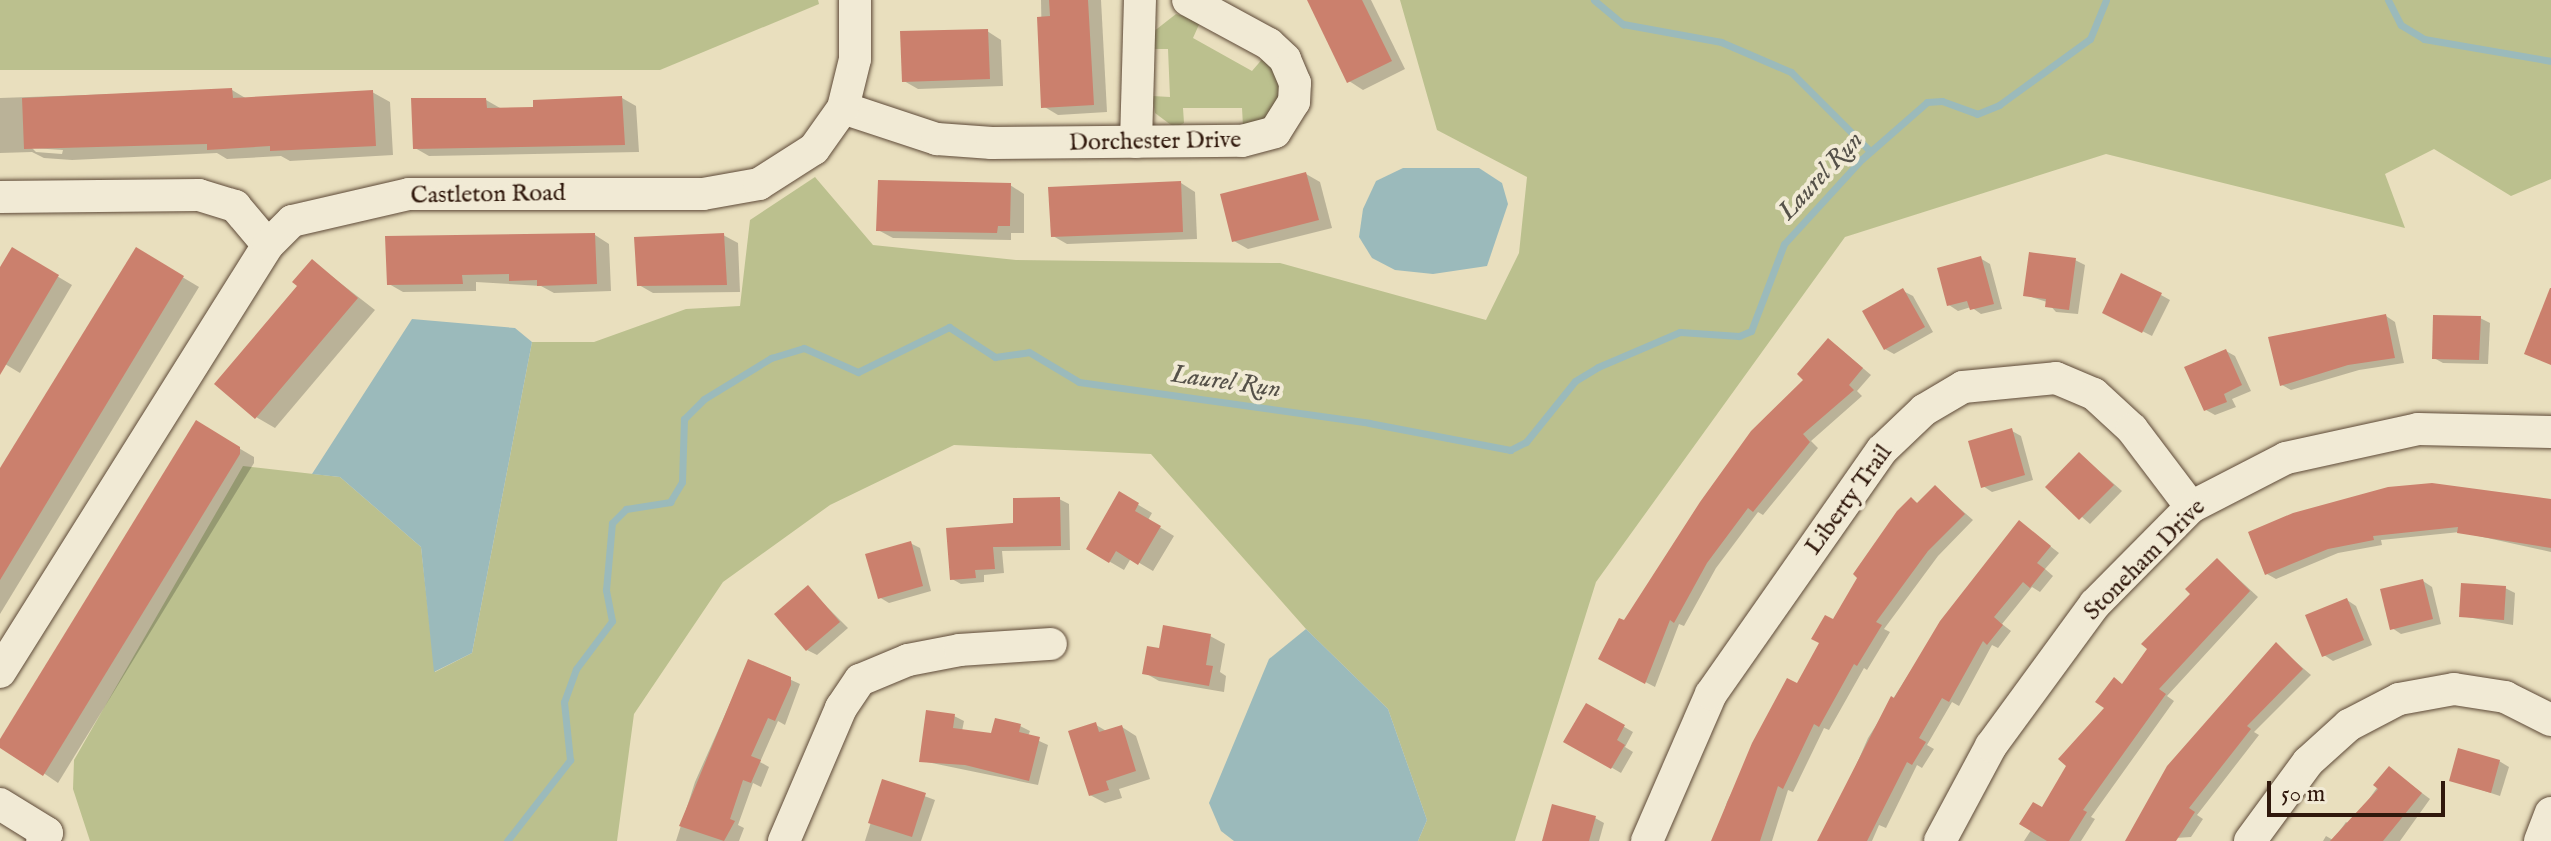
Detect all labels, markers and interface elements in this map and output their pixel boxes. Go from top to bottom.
water label: Laurel Run [1772,125,1870,227]
street label: Dorchester Drive [1068,126,1242,158]
street label: Castleton Road [410,179,566,211]
water label: Laurel Run [1169,359,1283,405]
street label: Liberty Trail [1799,439,1899,561]
street label: Stoneham Drive [2078,493,2212,627]
scale bar [2271,765,2449,815]
text: 50 m [2281,779,2325,810]

